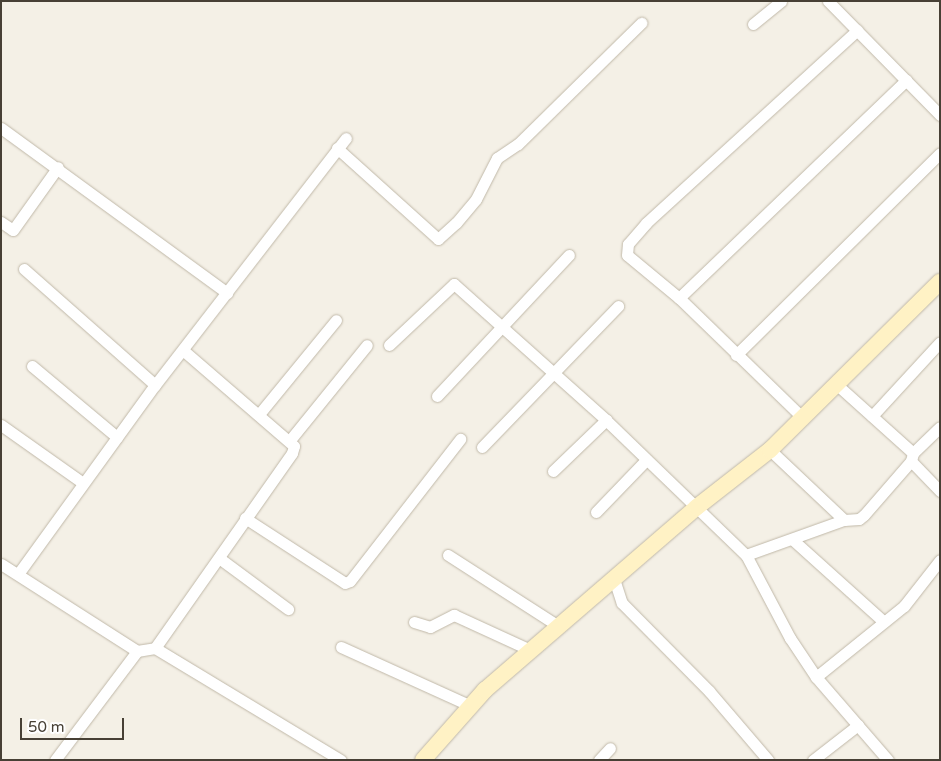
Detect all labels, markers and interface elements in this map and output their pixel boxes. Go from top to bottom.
scale bar [22,708,126,740]
text: 50 m [28,718,65,736]

